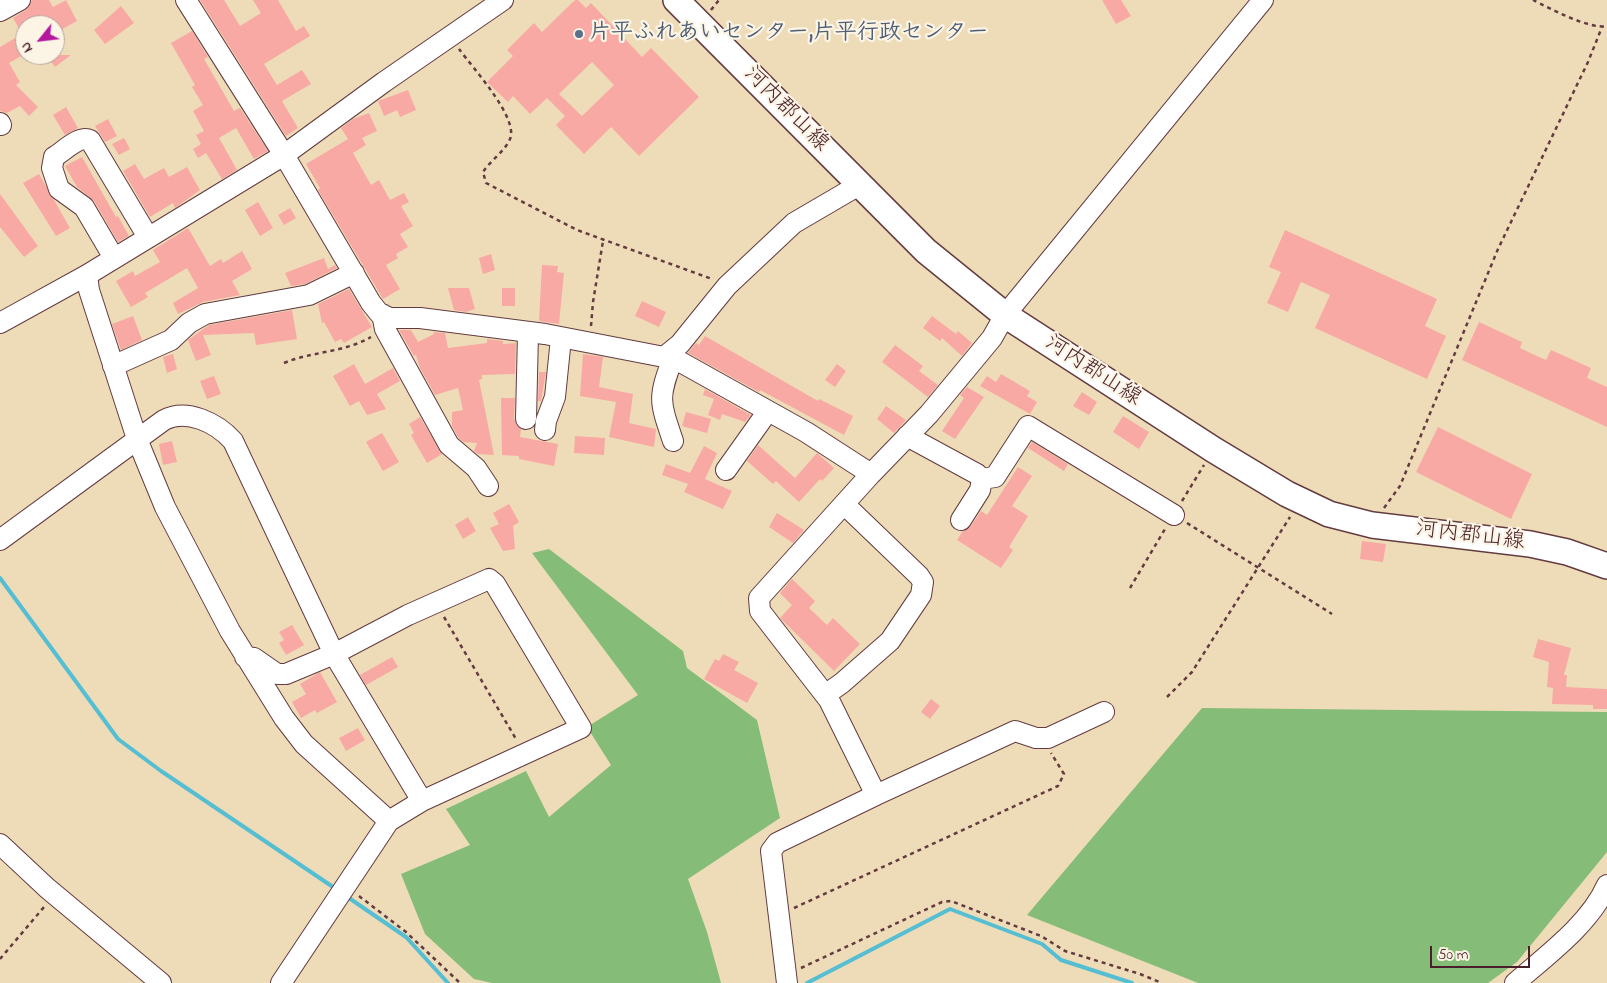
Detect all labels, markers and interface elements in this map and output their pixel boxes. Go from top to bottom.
north arrow [15,15,65,65]
place label: 片平ふれあいセンター,片平行政センター [589,21,989,47]
marker: 片平ふれあいセンター,片平行政センター [573,28,585,40]
text: N [16,38,39,56]
street label: 河内郡山線 [737,62,833,158]
street label: 河内郡山線 [1039,331,1145,413]
street label: 河内郡山線 [1414,517,1526,557]
scale bar [1432,936,1532,968]
text: 50 m [1438,944,1468,966]

